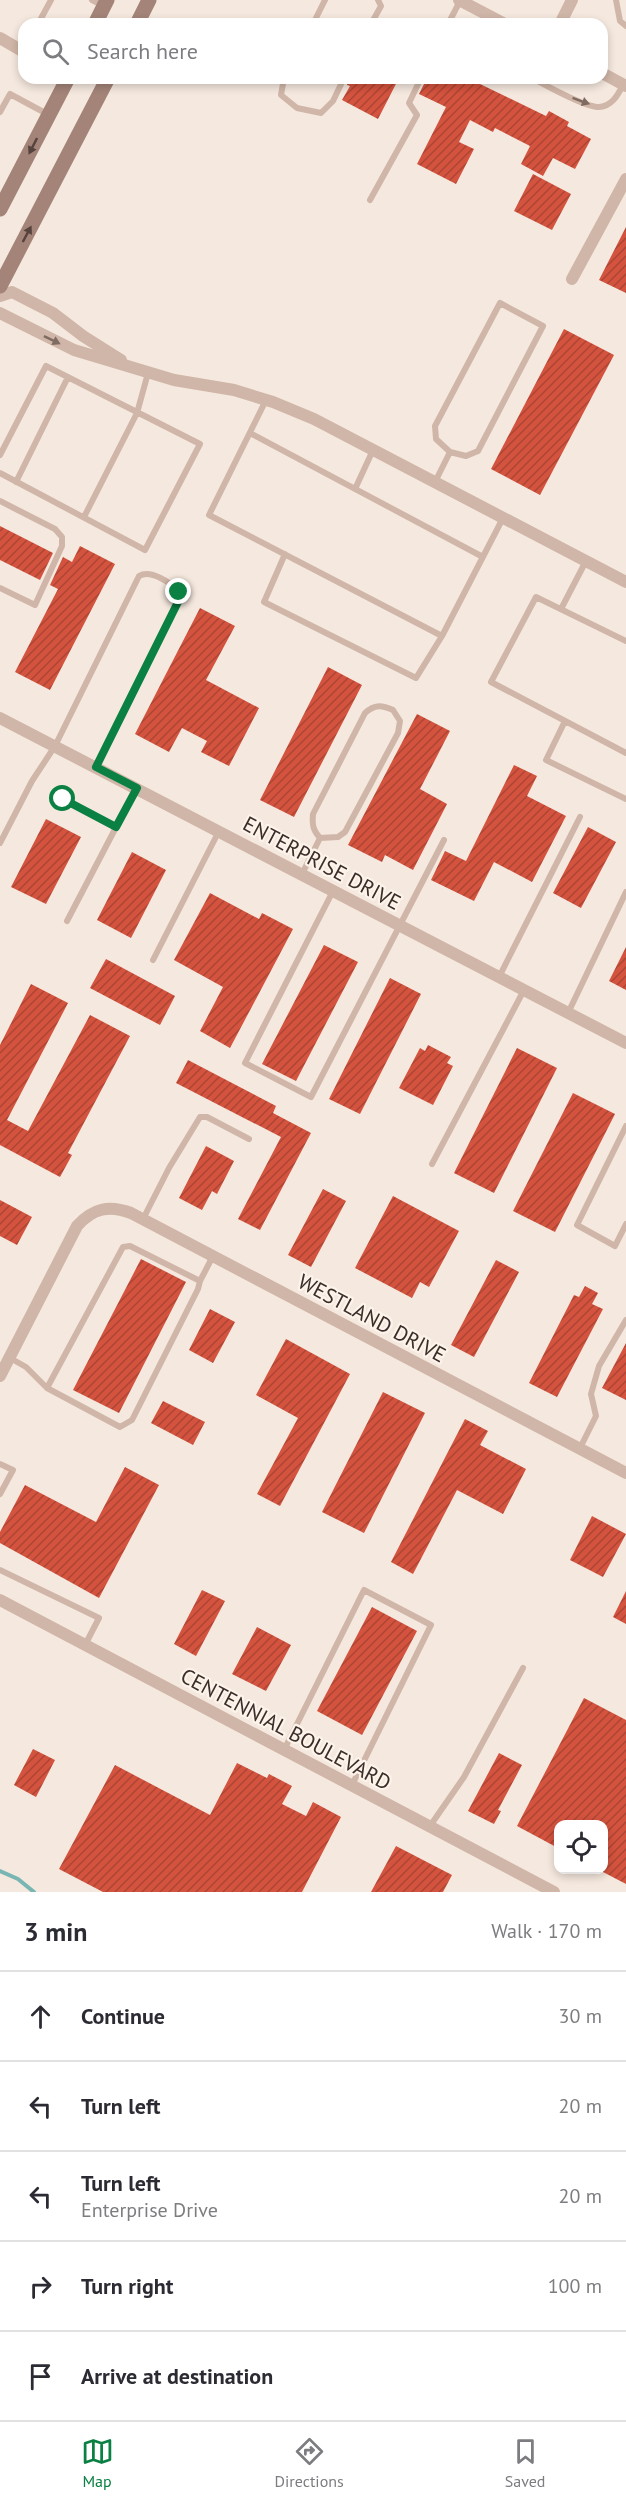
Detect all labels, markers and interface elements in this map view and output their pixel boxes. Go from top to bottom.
search box [18,18,608,84]
icon: search [39,35,72,68]
text: Search here [87,37,198,65]
one-way arrow [572,96,590,106]
one-way arrow [28,138,38,155]
one-way arrow [22,226,32,243]
one-way arrow [43,335,60,344]
route end [165,578,191,604]
route start [49,785,75,811]
street label: ENTERPRISE DRIVE [239,810,405,916]
street label: WESTLAND DRIVE [293,1268,451,1368]
street label: CENTENNIAL BOULEVARD [176,1662,396,1796]
map controls [554,1820,608,1874]
button: locate [554,1820,608,1874]
text: 3 min [24,1915,87,1948]
text: Walk · 170 m [491,1918,602,1944]
icon: ahead [24,2000,57,2033]
text: Continue [81,2002,165,2030]
text: 30 m [559,2003,602,2029]
icon: left [24,2090,57,2123]
text: Turn left [81,2092,161,2120]
text: 20 m [559,2093,602,2119]
text: Turn left [81,2169,161,2197]
icon: left [24,2180,57,2213]
text: 20 m [559,2183,602,2209]
text: Enterprise Drive [81,2197,218,2223]
icon: right [24,2270,57,2303]
text: Turn right [81,2272,173,2300]
text: 100 m [548,2273,602,2299]
icon: arrive [24,2360,57,2393]
text: Arrive at destination [81,2362,273,2390]
tab: Map [81,2435,114,2491]
tab: Directions [275,2435,344,2491]
tab: Saved [505,2435,545,2491]

